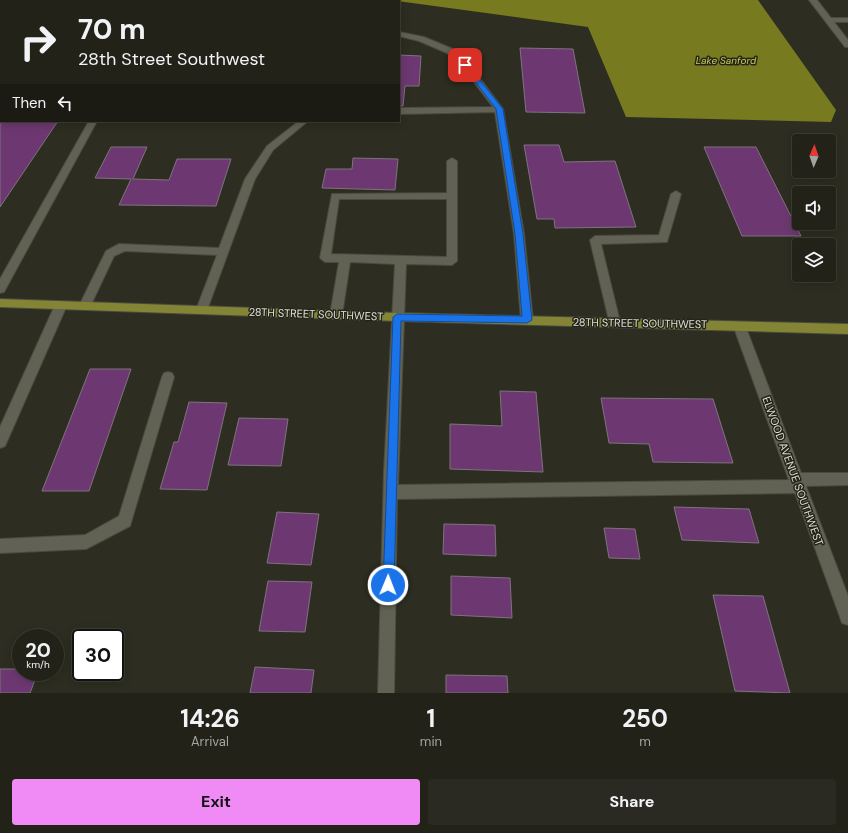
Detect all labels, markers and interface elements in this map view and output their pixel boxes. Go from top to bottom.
text: 70 m [78,11,146,48]
icon: right [12,16,64,68]
text: 28th Street Southwest [78,47,265,71]
pin [448,48,482,82]
icon: arrive [454,54,476,76]
water label: Lake Sanford [696,54,757,67]
icon: left [54,92,76,114]
text: Then [12,93,46,113]
north arrow [792,134,836,178]
map controls [792,134,836,282]
button: sound [792,186,836,230]
button: layers [792,238,836,282]
street label: 28TH STREET SOUTHWEST [249,305,383,323]
street label: 28TH STREET SOUTHWEST [573,315,707,331]
street label: ELWOOD AVENUE SOUTHWEST [759,394,827,548]
position arrow [367,564,409,606]
speed limit sign: 30 [72,629,124,681]
text: 20 [25,637,51,663]
text: km/h [26,658,50,671]
text: 14:26 [180,703,240,734]
text: 1 [427,703,435,734]
text: 250 [622,703,668,734]
text: Arrival [191,733,229,750]
text: min [420,733,442,750]
text: m [639,733,651,750]
button: Exit [12,779,420,825]
button: Share [428,779,836,825]

